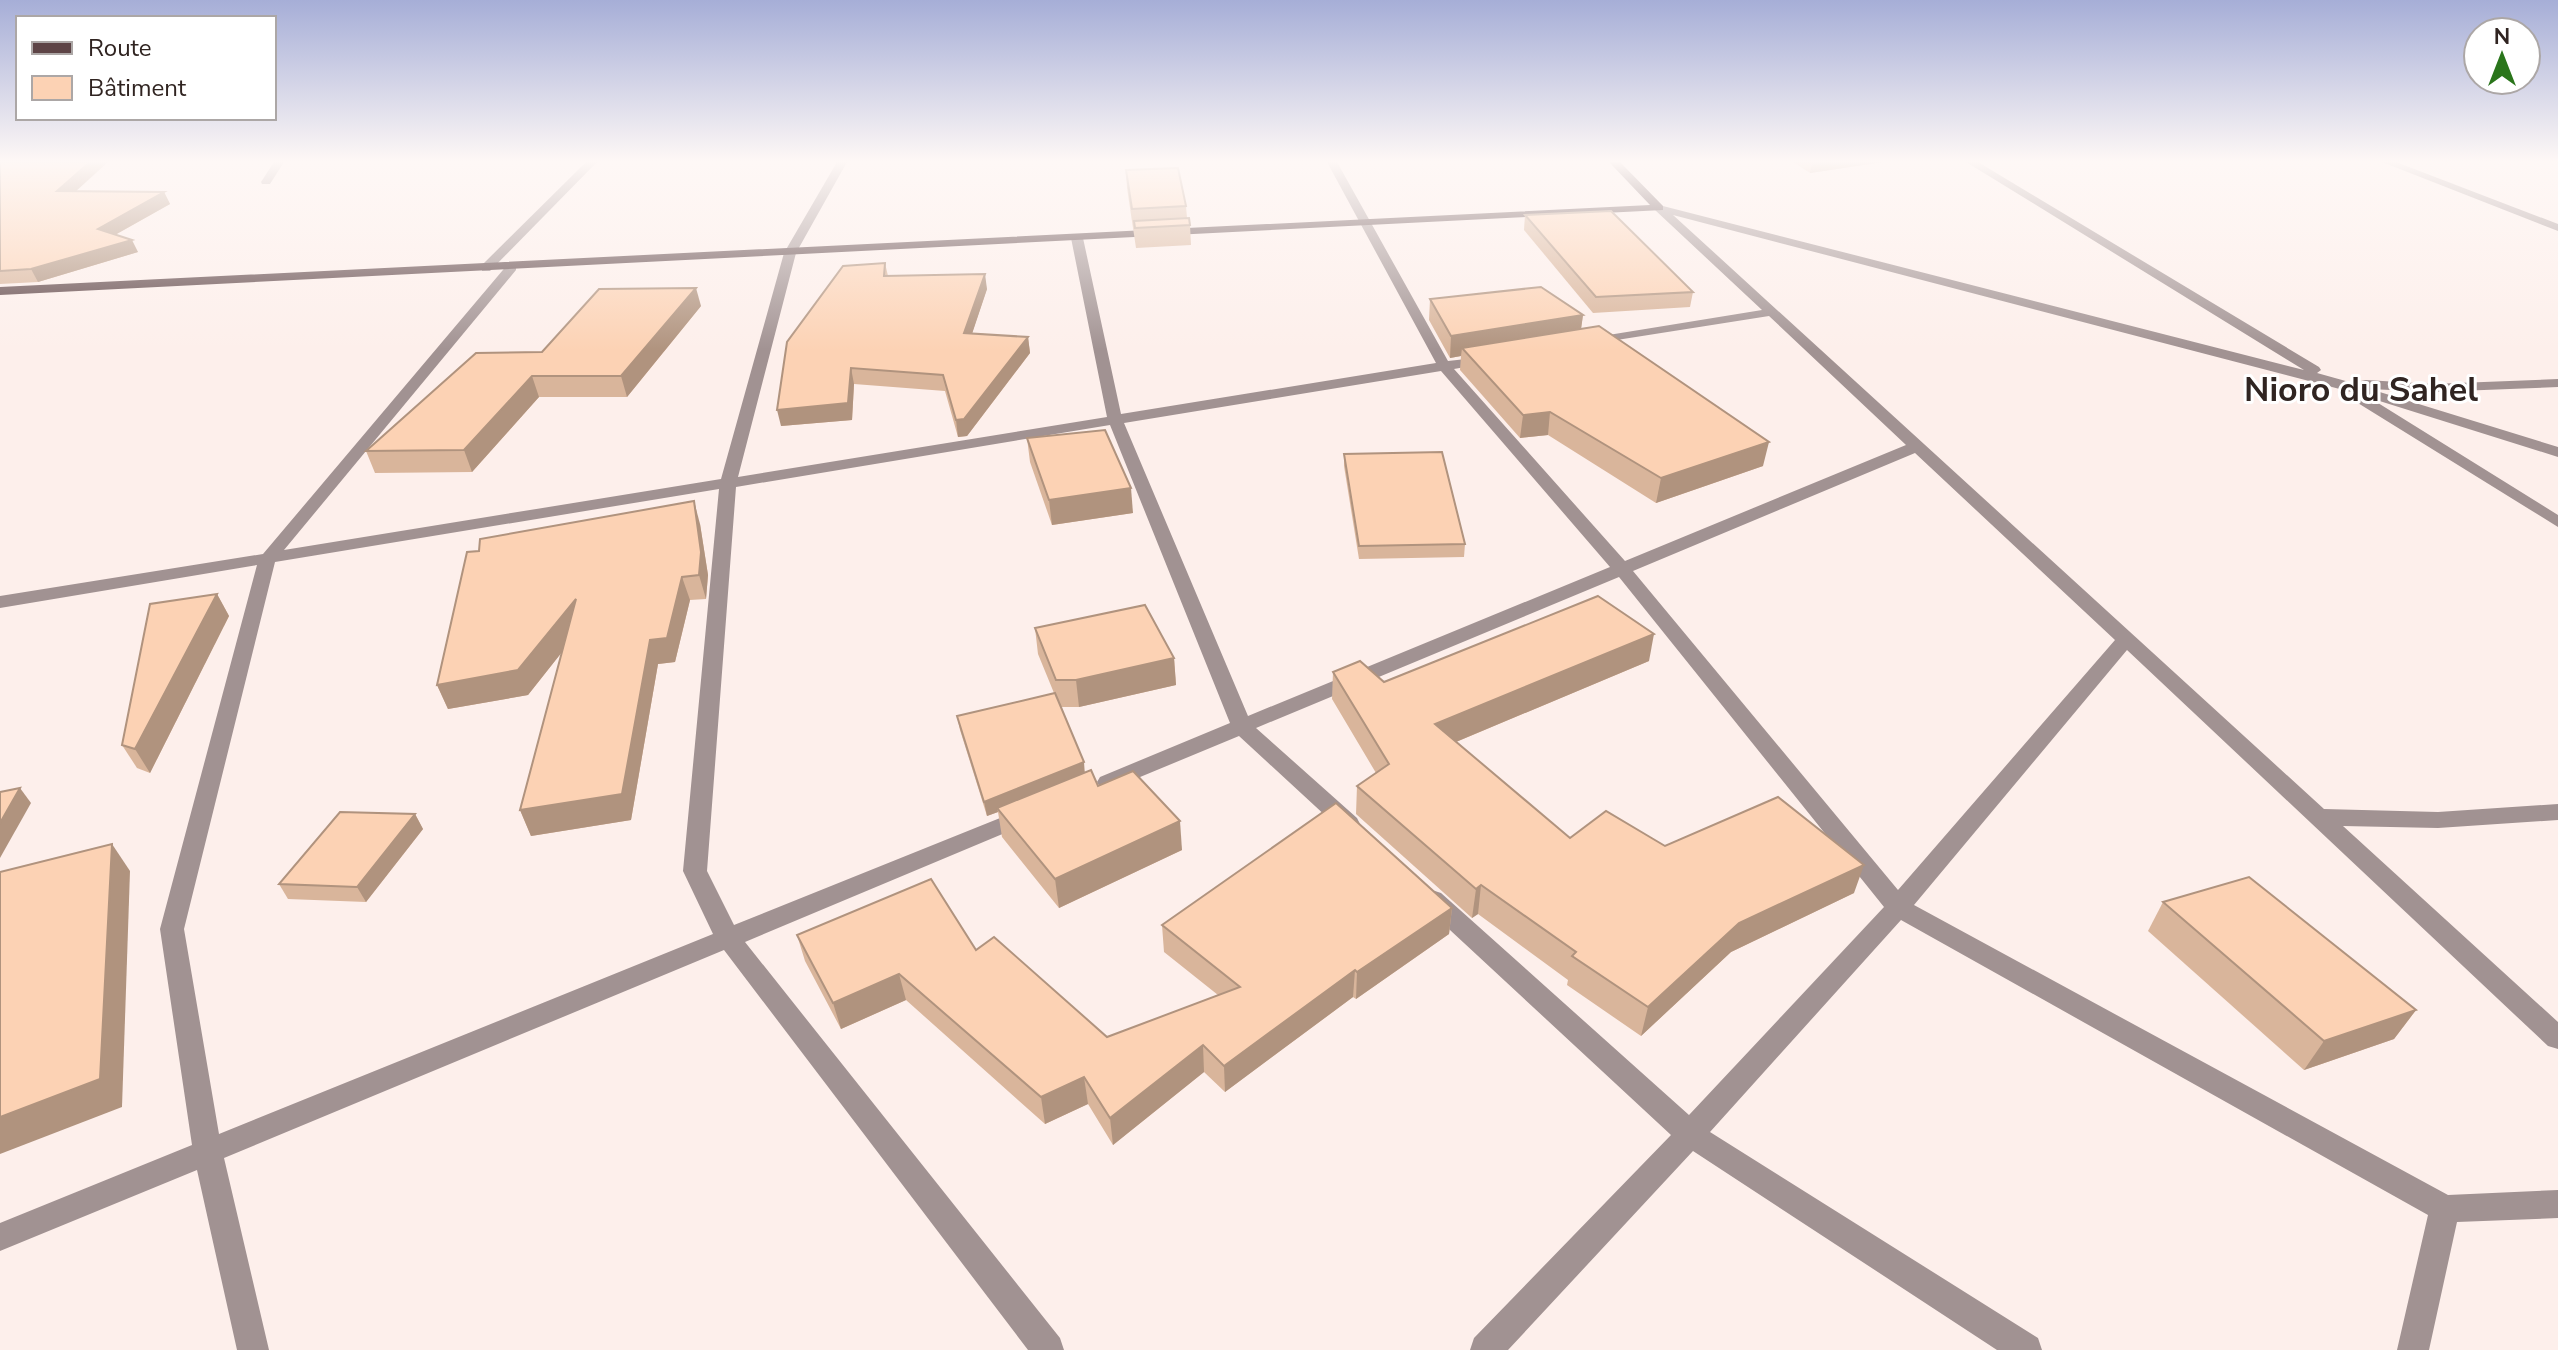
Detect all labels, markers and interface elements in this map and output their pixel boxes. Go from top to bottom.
legend [16,16,276,120]
north arrow [2462,16,2542,96]
text: N [2494,22,2510,52]
text: Route [88,32,152,64]
text: Bâtiment [88,72,187,104]
district label: Nioro du Sahel [2244,367,2478,413]

